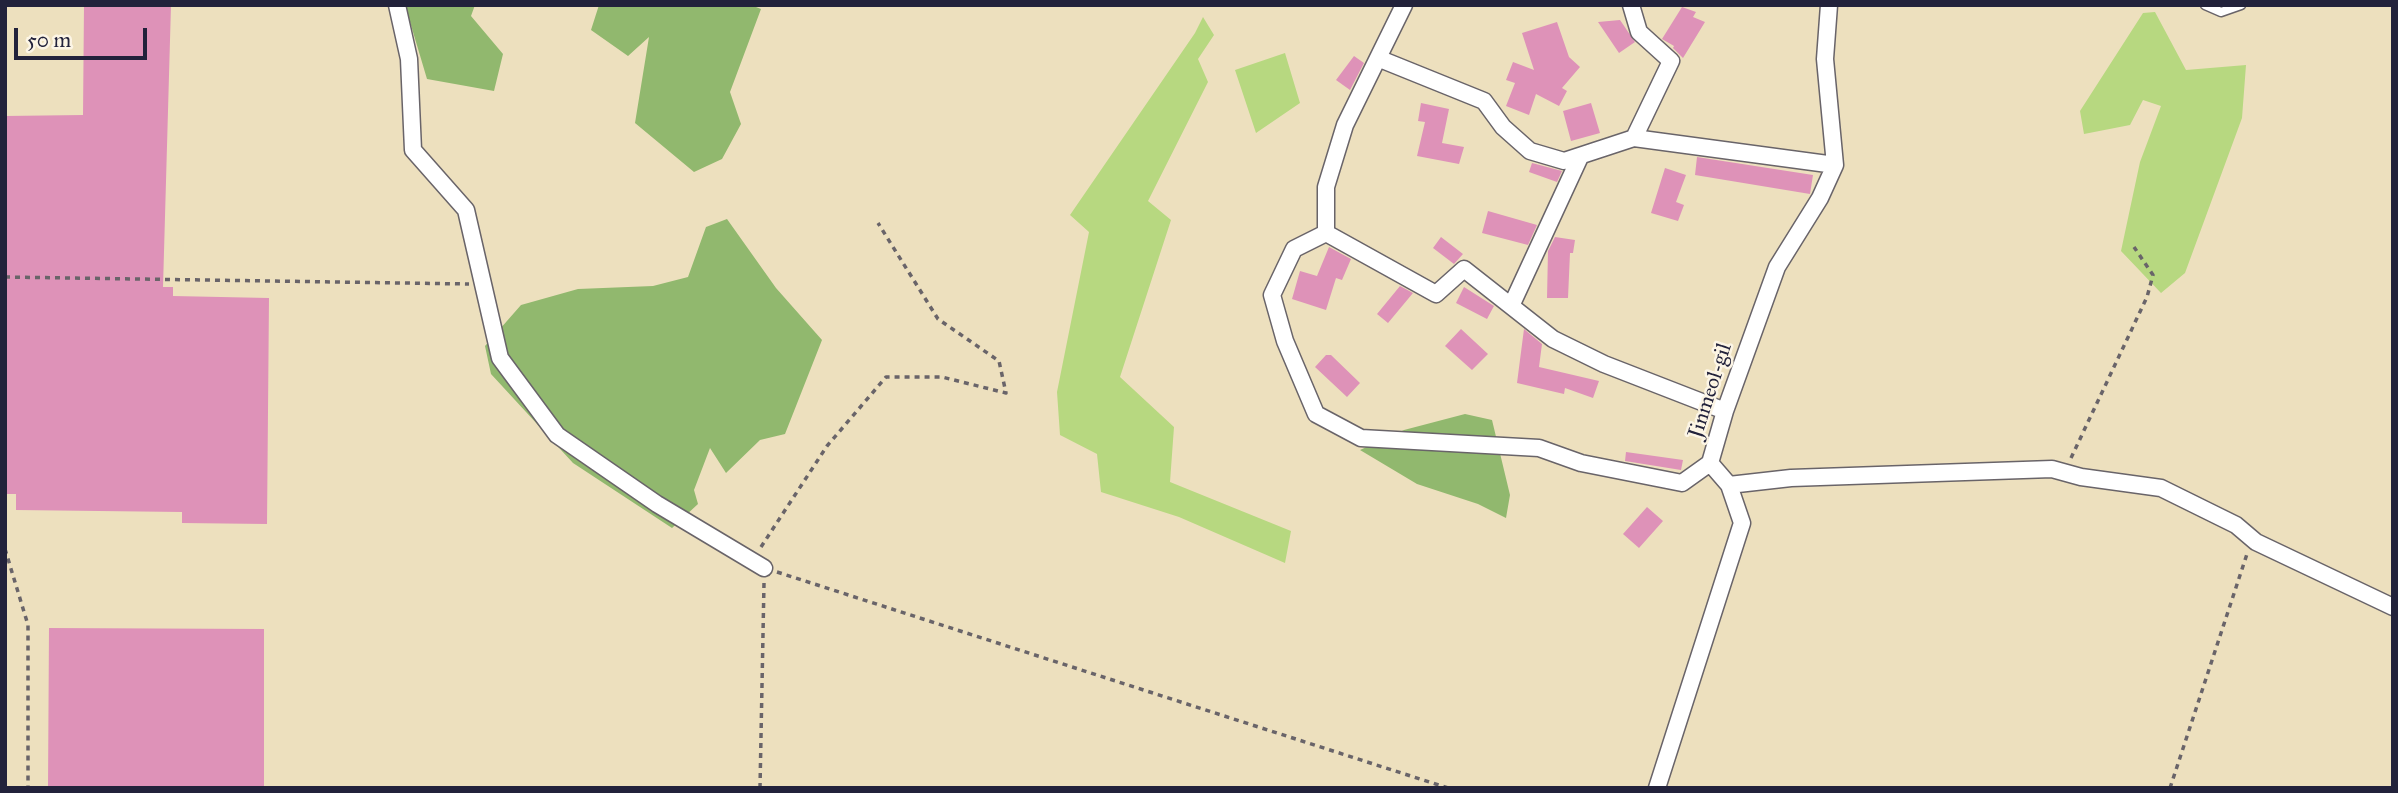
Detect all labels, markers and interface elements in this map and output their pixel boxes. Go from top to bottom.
scale bar [18,14,150,58]
text: 50 m [27,27,71,53]
street label: Jinmeol-gil [1684,340,1738,442]

